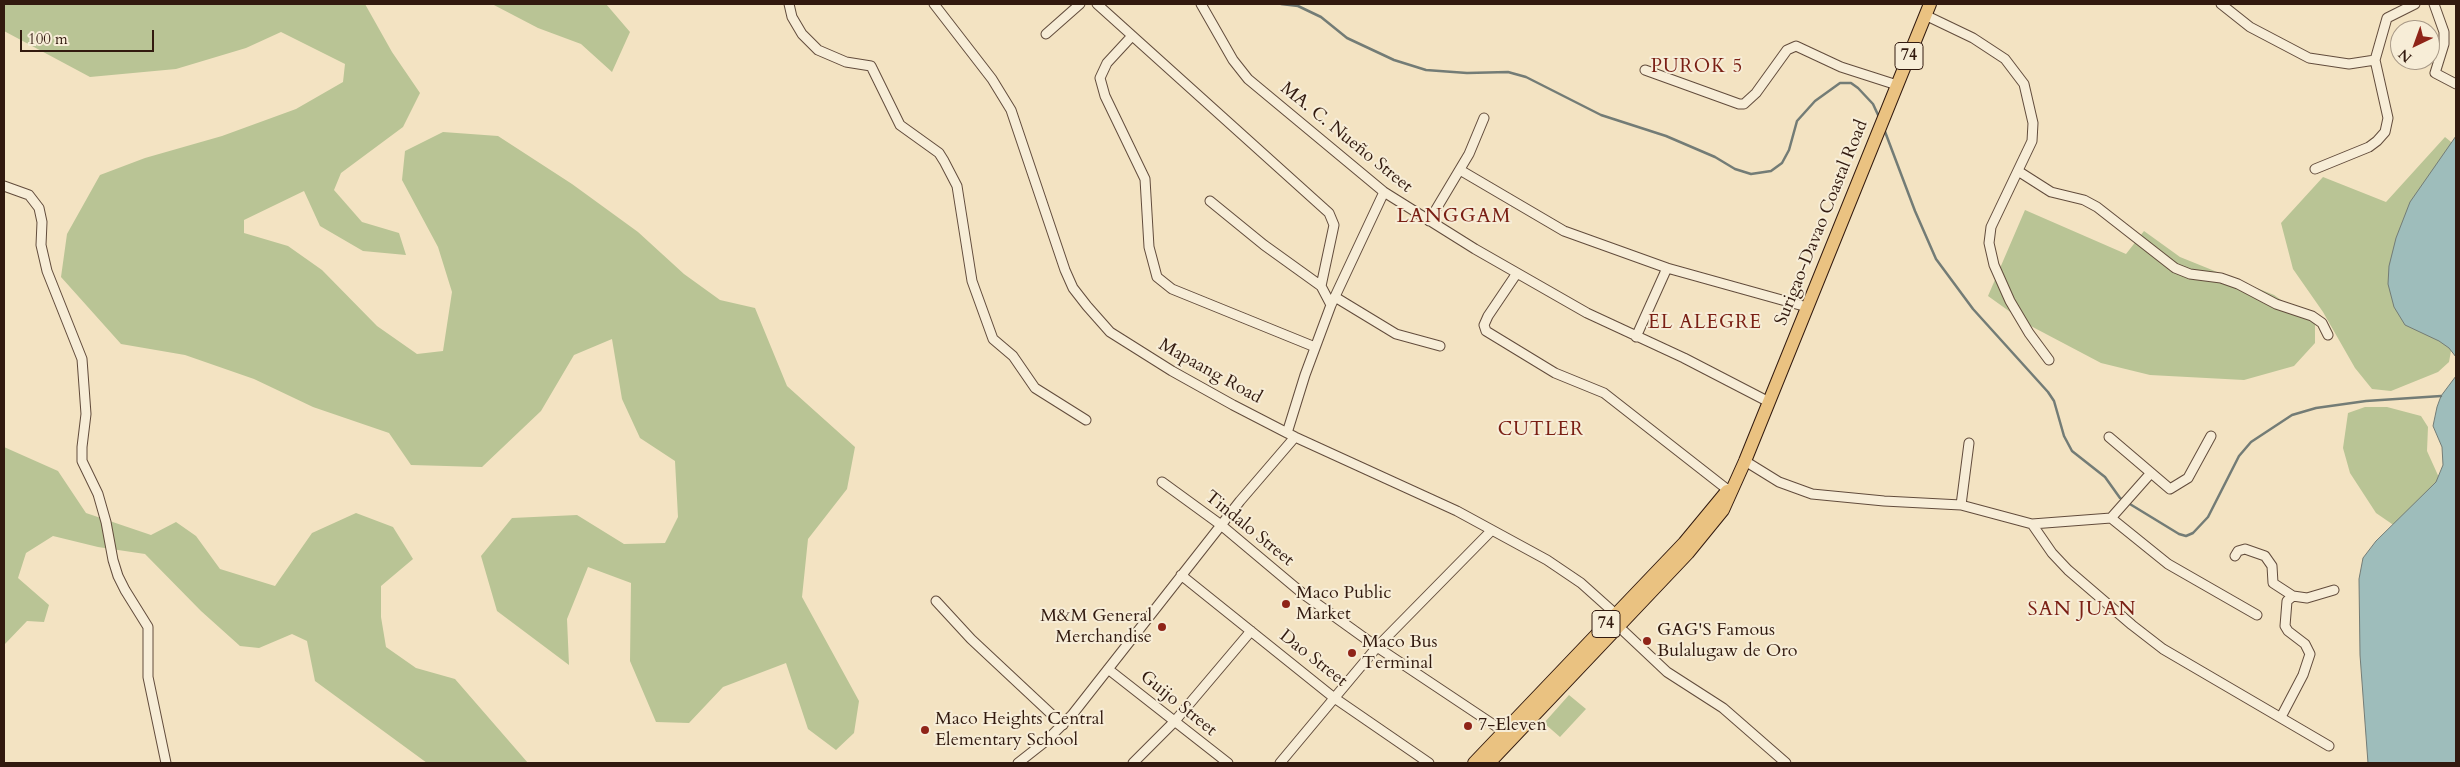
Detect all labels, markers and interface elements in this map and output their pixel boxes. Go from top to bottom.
scale bar [22,20,156,52]
north arrow [2390,20,2440,70]
text: 100 m [28,29,68,49]
road number: 74 [1895,42,1923,70]
text: N [2394,45,2416,67]
district label: PUROK 5 [1650,57,1744,79]
street label: MA. C. Nueño Street [1276,78,1416,198]
street label: Surigao-Davao Coastal Road [1771,117,1873,329]
district label: LANGGAM [1396,205,1512,229]
district label: EL ALEGRE [1647,313,1763,335]
street label: Mapaang Road [1155,335,1265,409]
district label: CUTLER [1497,420,1585,442]
street label: Tindalo Street [1200,487,1298,571]
place label: Maco Public Market [1296,583,1392,626]
marker: Maco Public Market [1280,598,1292,610]
district label: SAN JUAN [2026,598,2138,622]
place label: M&M General Merchandise [1040,606,1152,649]
road number: 74 [1592,610,1620,638]
place label: GAG'S Famous Bulalugaw de Oro [1657,620,1798,662]
marker: M&M General Merchandise [1156,621,1168,633]
street label: Dao Street [1275,626,1351,692]
place label: Maco Bus Terminal [1362,632,1438,674]
marker: GAG'S Famous Bulalugaw de Oro [1641,635,1653,647]
marker: Maco Bus Terminal [1346,647,1358,659]
street label: Guijo Street [1135,667,1221,741]
place label: Maco Heights Central Elementary School [935,709,1104,752]
place label: 7-Eleven [1478,715,1547,737]
marker: 7-Eleven [1462,720,1474,732]
marker: Maco Heights Central Elementary School [919,724,931,736]

